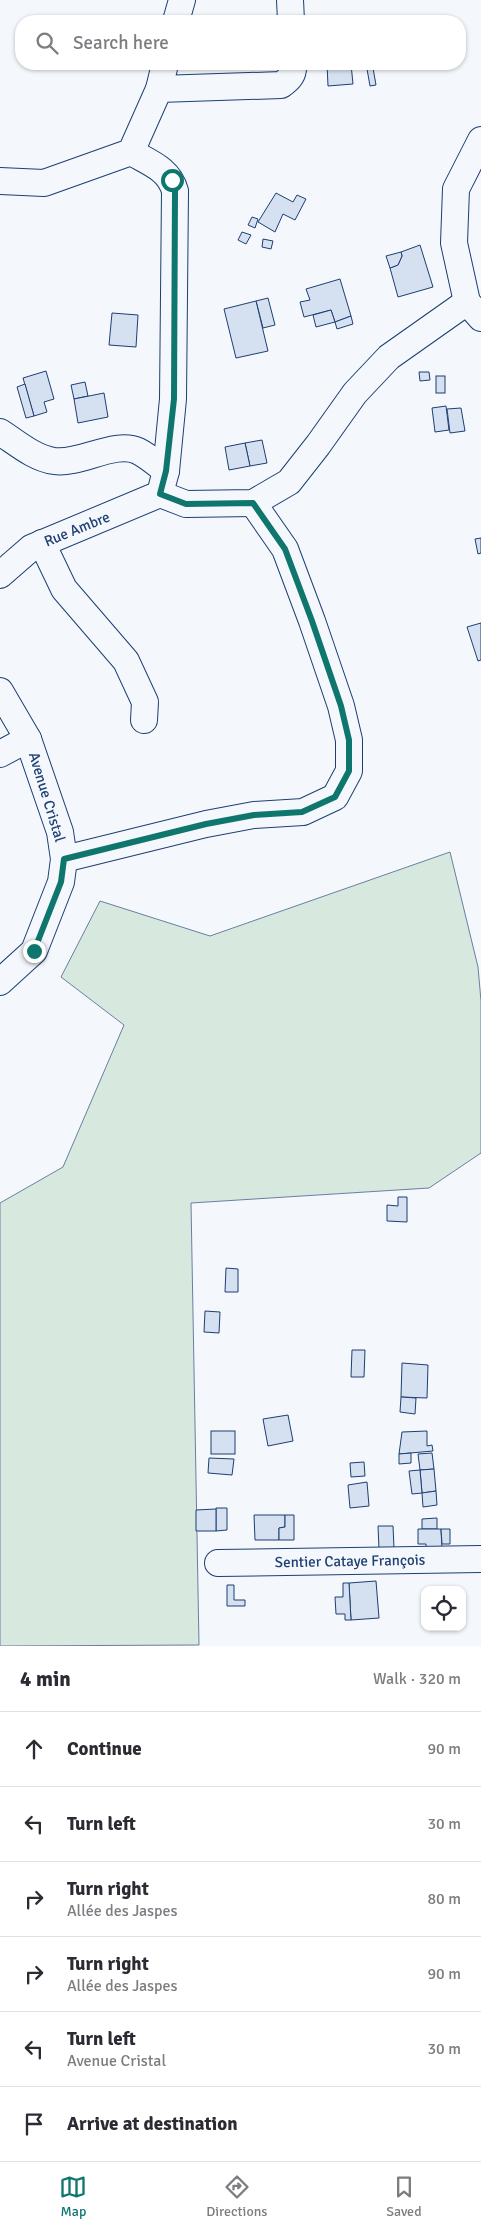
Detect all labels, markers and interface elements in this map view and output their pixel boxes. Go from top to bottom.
search box [15,15,466,70]
icon: search [33,29,61,57]
text: Search here [73,31,169,55]
route start [161,169,184,192]
street label: Rue Ambre [41,508,113,550]
street label: Avenue Cristal [25,750,69,844]
route end [23,940,46,963]
street label: Sentier Cataye François [275,1551,426,1571]
map controls [421,1586,466,1631]
button: locate [421,1586,466,1631]
text: 4 min [20,1666,71,1692]
text: Walk · 320 m [373,1669,461,1689]
icon: ahead [20,1735,48,1763]
text: Continue [67,1737,142,1761]
text: 90 m [427,1739,461,1759]
icon: left [20,1810,48,1838]
text: Turn left [67,1812,136,1836]
text: 30 m [427,1814,461,1834]
text: Turn right [67,1877,149,1901]
icon: right [20,1885,48,1913]
text: 80 m [427,1889,461,1909]
text: Allée des Jaspes [67,1901,178,1921]
text: Turn right [67,1952,149,1976]
icon: right [20,1960,48,1988]
text: 90 m [427,1964,461,1984]
text: Allée des Jaspes [67,1976,178,1996]
text: Turn left [67,2027,136,2051]
icon: left [20,2035,48,2063]
text: 30 m [427,2039,461,2059]
text: Avenue Cristal [67,2051,166,2071]
icon: arrive [20,2110,48,2138]
text: Arrive at destination [67,2112,238,2136]
tab: Map [59,2173,87,2220]
tab: Directions [206,2173,267,2220]
tab: Saved [386,2173,422,2220]

